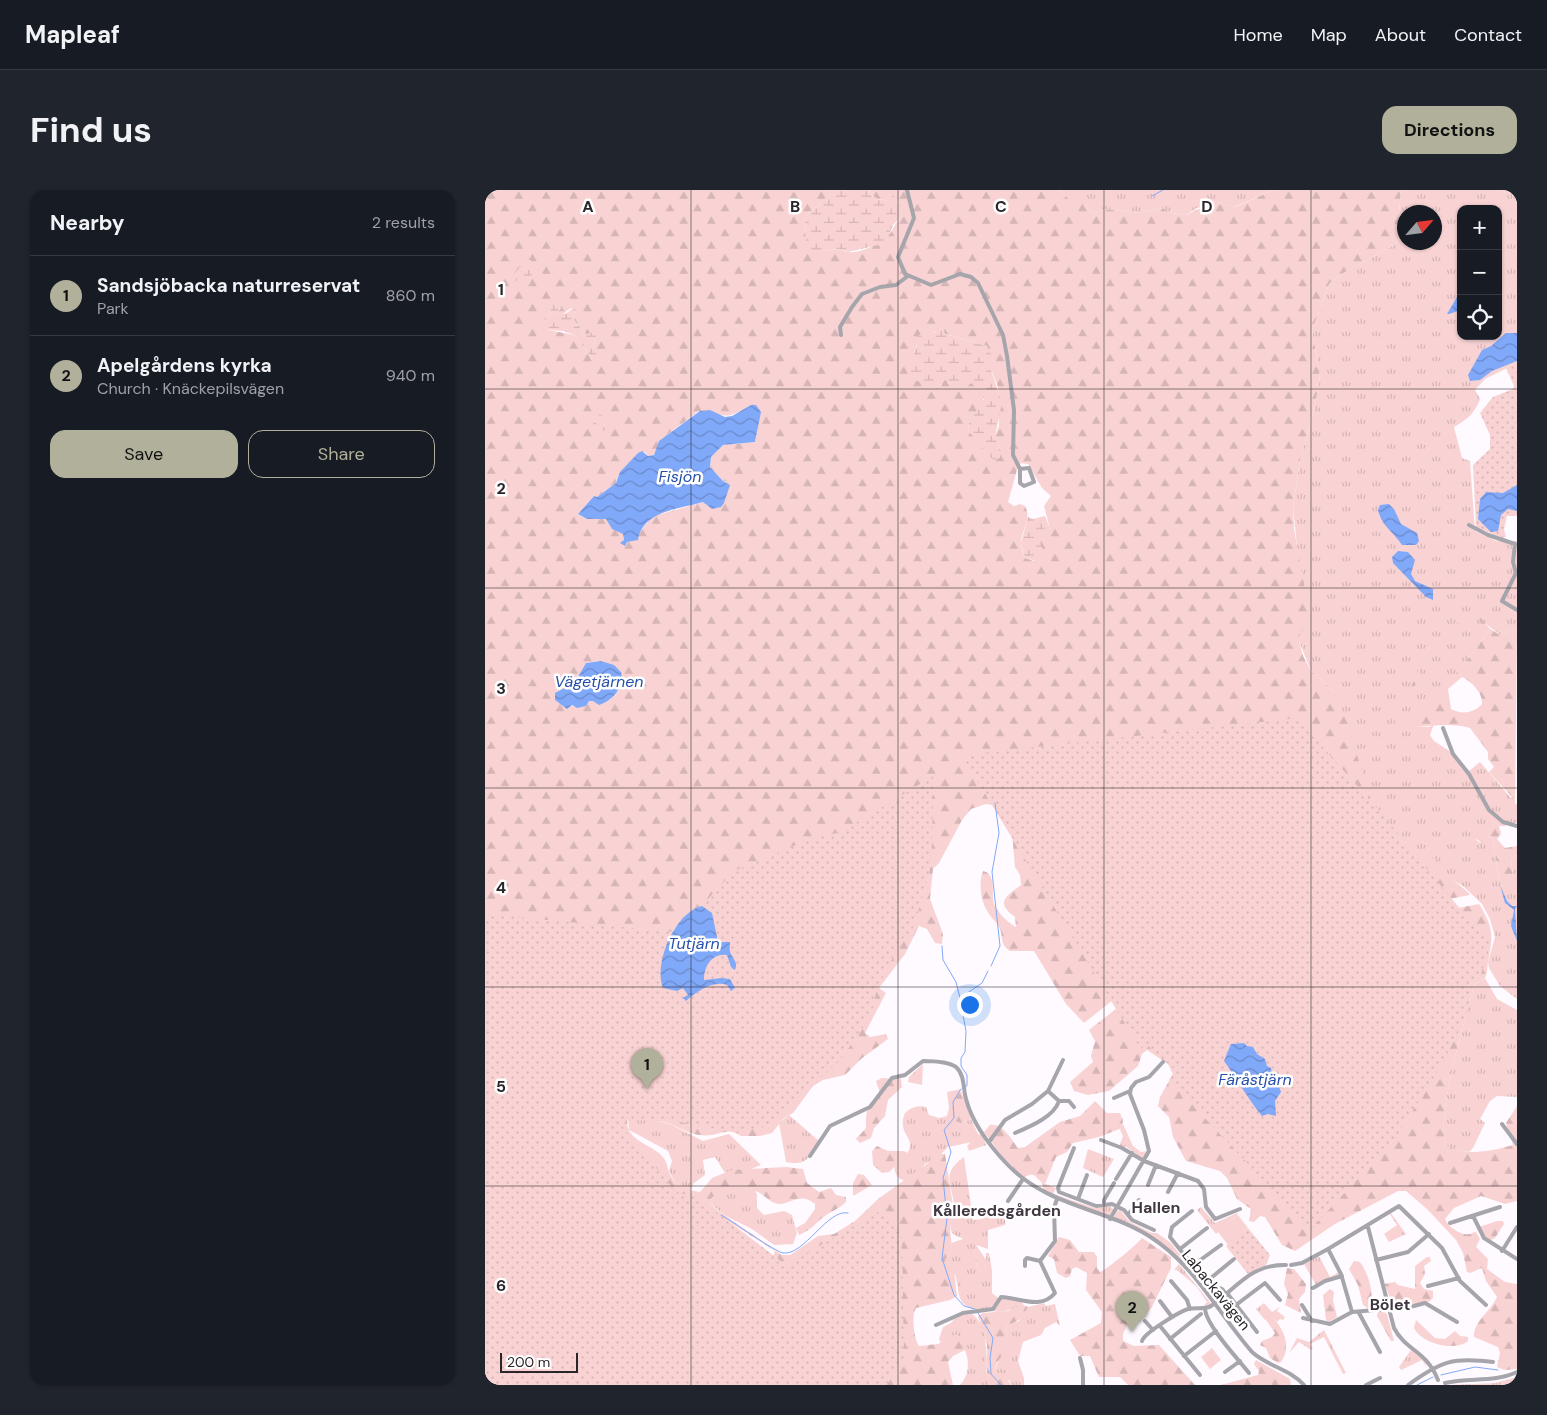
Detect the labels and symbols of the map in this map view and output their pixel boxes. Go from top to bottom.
text: A [582,196,594,217]
text: B [790,196,800,217]
text: C [995,196,1007,217]
text: D [1201,196,1213,217]
north arrow [1397,205,1442,250]
text: 1 [498,279,504,300]
water label: Fisjön [658,466,702,487]
text: 2 [496,478,506,499]
water label: Vägetjärnen [554,671,644,692]
text: 3 [496,678,506,699]
text: 4 [496,877,506,898]
water label: Tutjärn [668,933,720,954]
your location [957,992,983,1018]
pin: 1 [631,1048,663,1089]
water label: Färåstjärn [1218,1069,1292,1090]
text: 5 [496,1076,506,1097]
district label: Hallen [1132,1197,1180,1218]
district label: Kålleredsgården [933,1200,1061,1221]
street label: Labackavägen [1177,1245,1255,1335]
text: 6 [496,1275,506,1296]
pin: 2 [1116,1291,1148,1332]
district label: Bölet [1370,1294,1410,1315]
scale bar [500,1350,577,1373]

